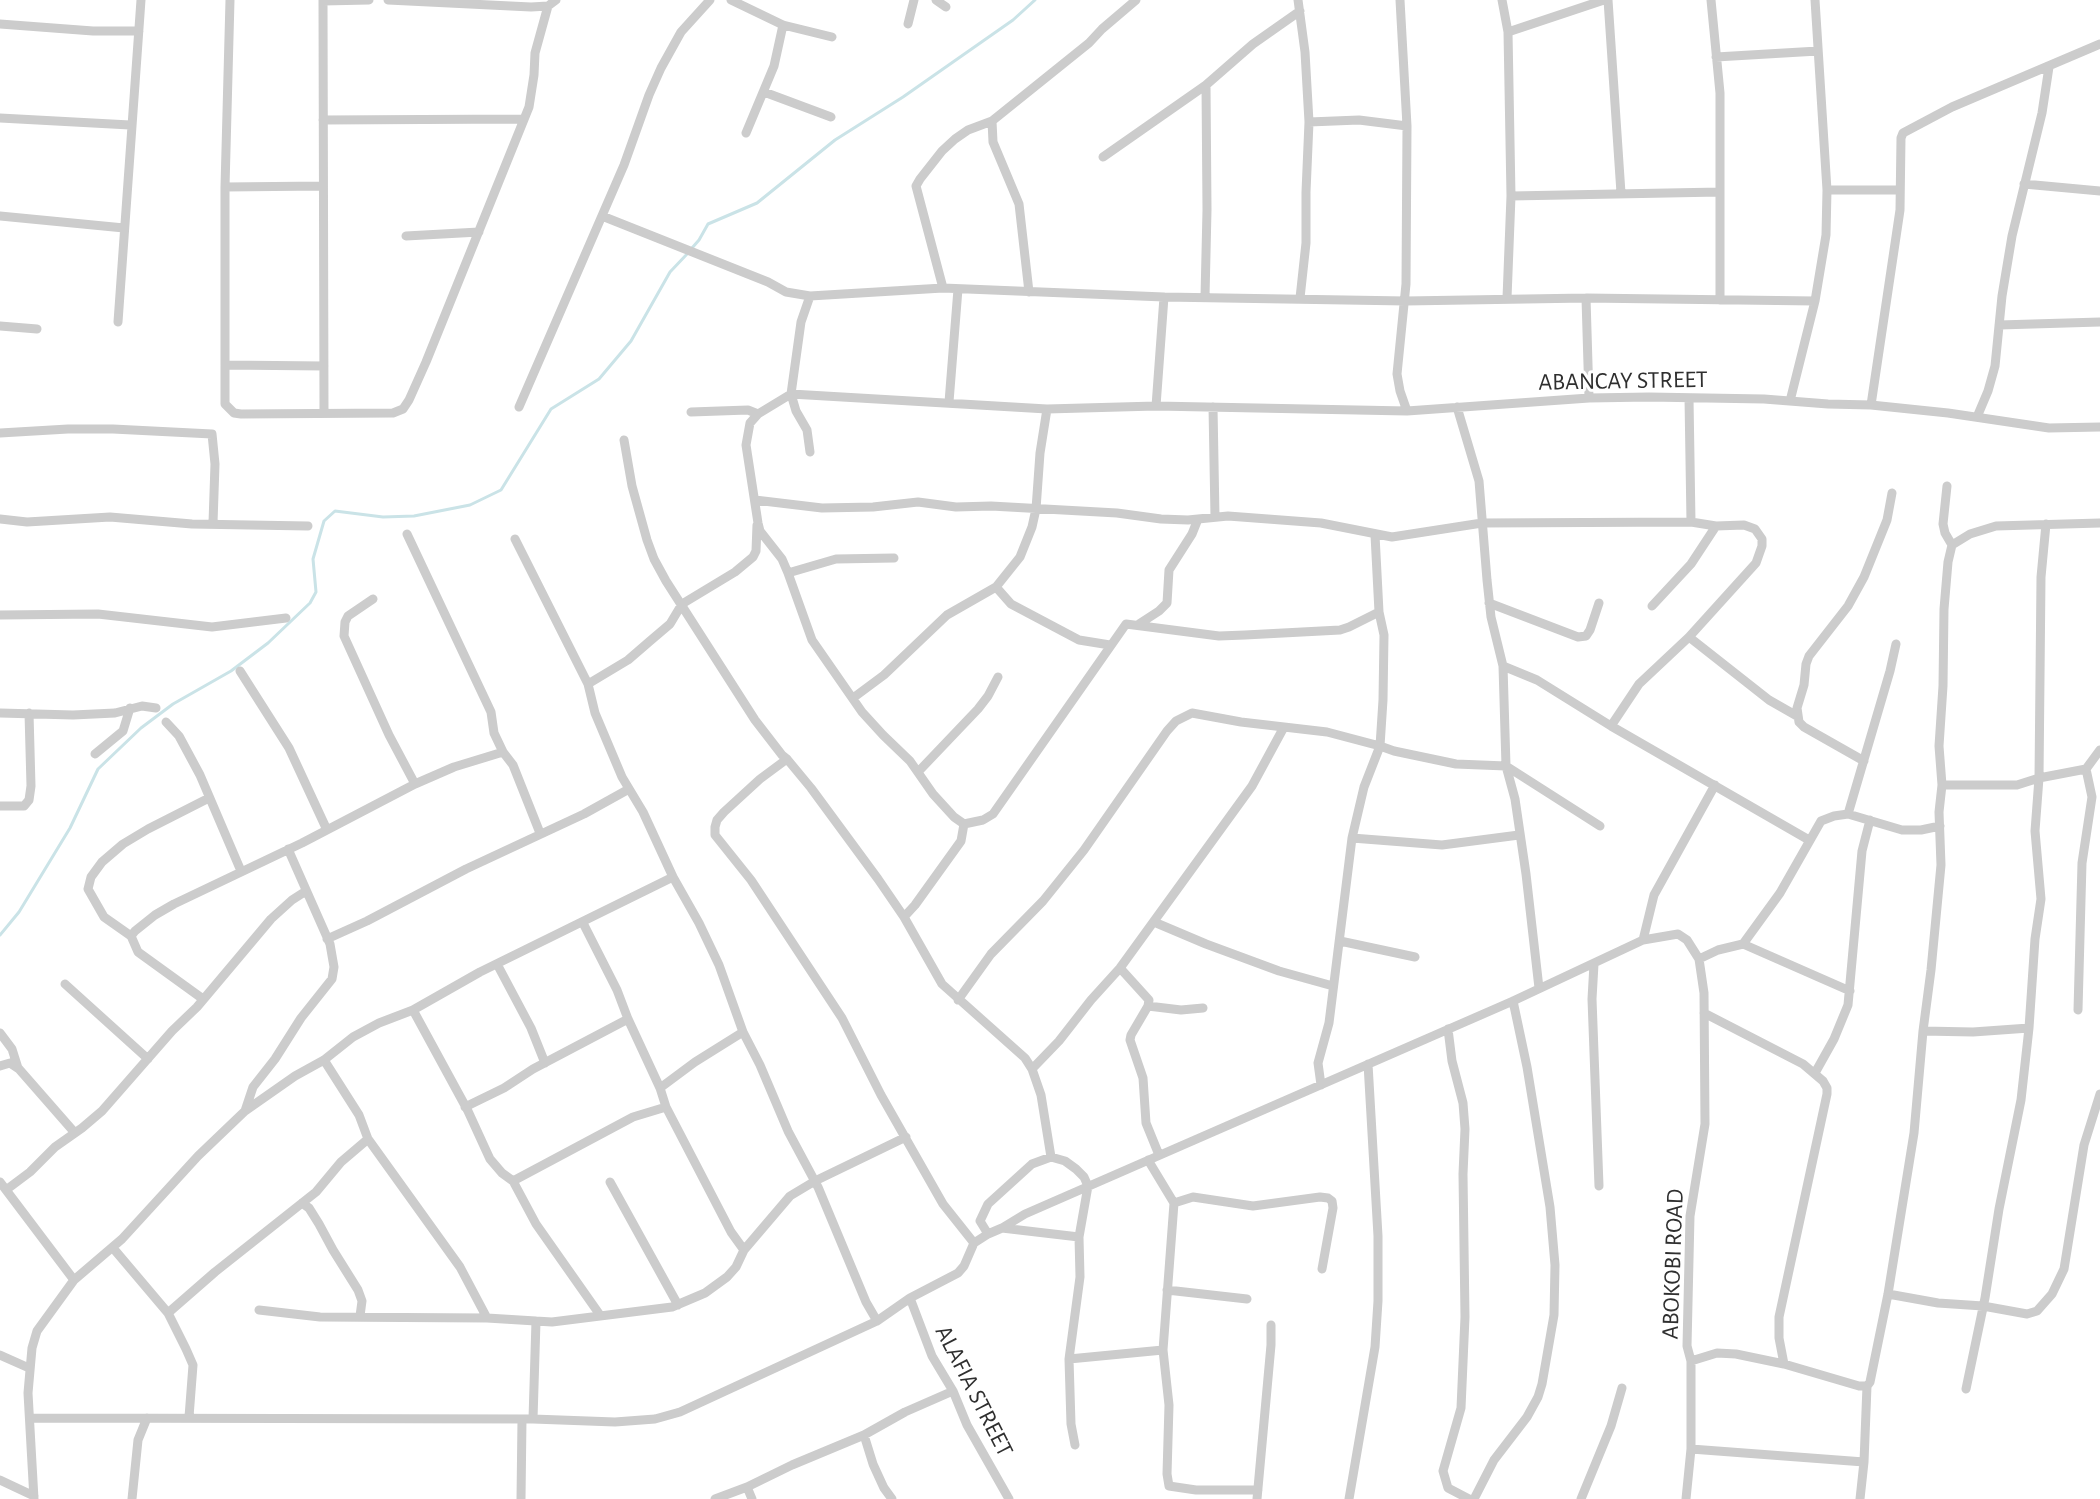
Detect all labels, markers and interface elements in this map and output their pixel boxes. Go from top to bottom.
street label: ABANCAY STREET [1538,365,1708,397]
street label: ABOKOBI ROAD [1656,1188,1690,1340]
street label: ALAFIA STREET [929,1321,1019,1461]

